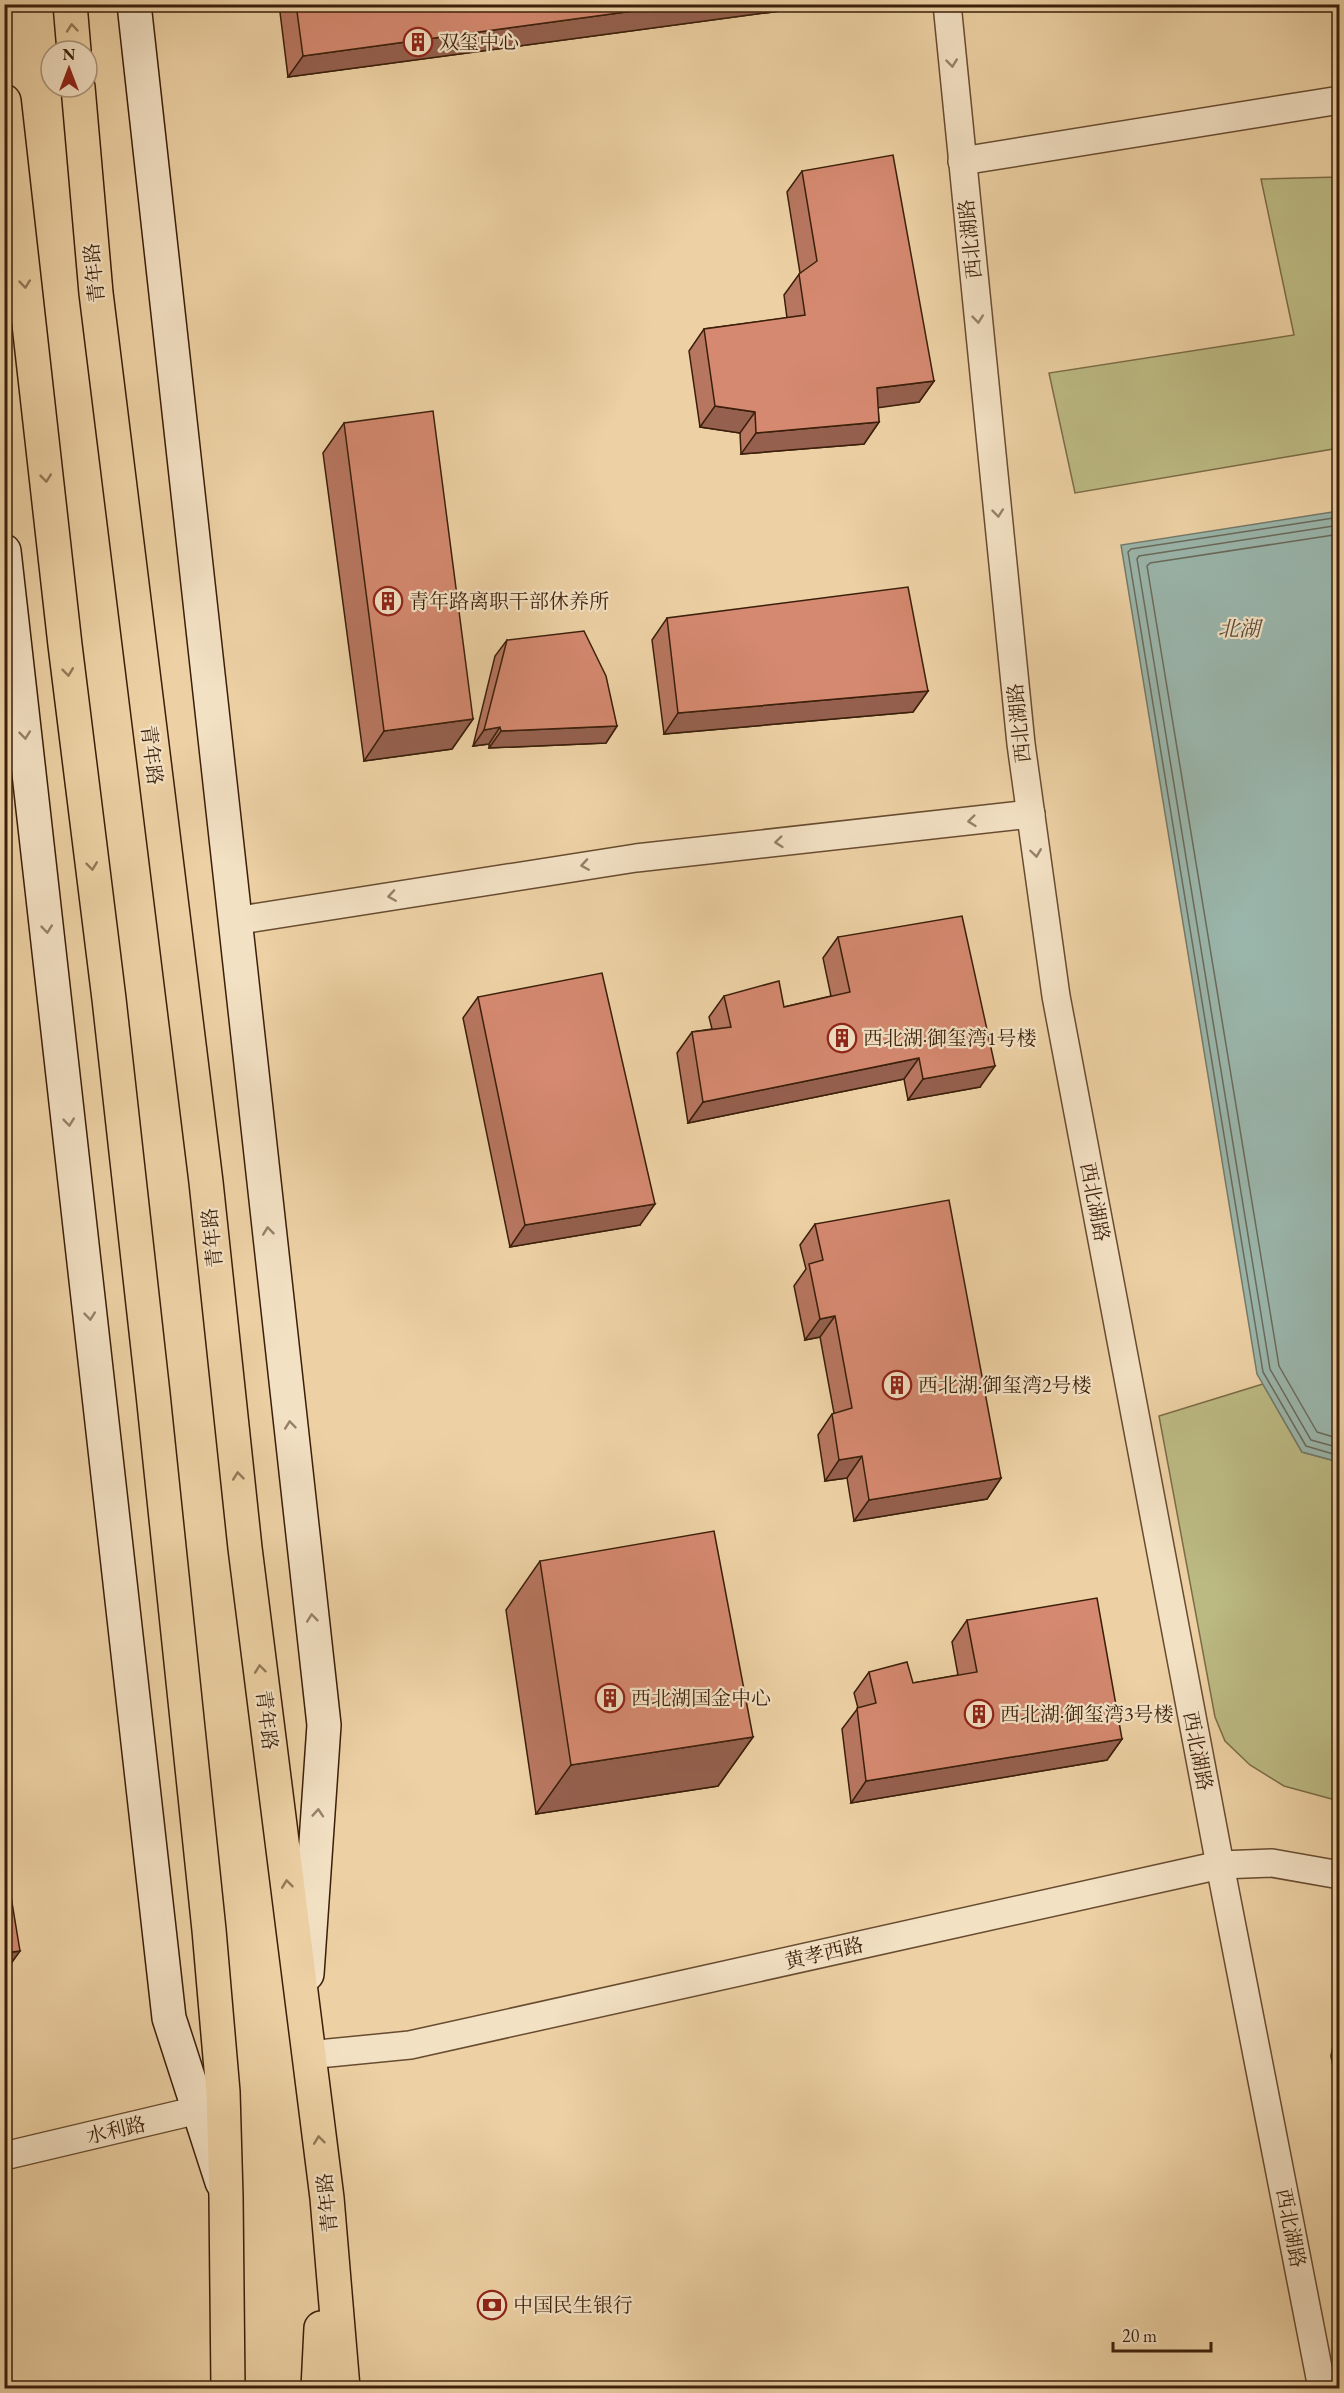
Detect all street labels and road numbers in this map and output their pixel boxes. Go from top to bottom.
street label: 西北湖路 [953,198,987,280]
street label: 青年路 [78,242,110,304]
street label: 西北湖路 [1002,682,1036,764]
street label: 青年路 [135,724,169,786]
street label: 西北湖路 [1075,1160,1115,1244]
street label: 青年路 [196,1207,228,1269]
street label: 青年路 [250,1689,284,1751]
street label: 西北湖路 [1178,1709,1218,1793]
street label: 黄孝西路 [782,1931,866,1975]
street label: 水利路 [84,2111,148,2149]
street label: 青年路 [311,2172,343,2234]
street label: 西北湖路 [1271,2186,1311,2270]

